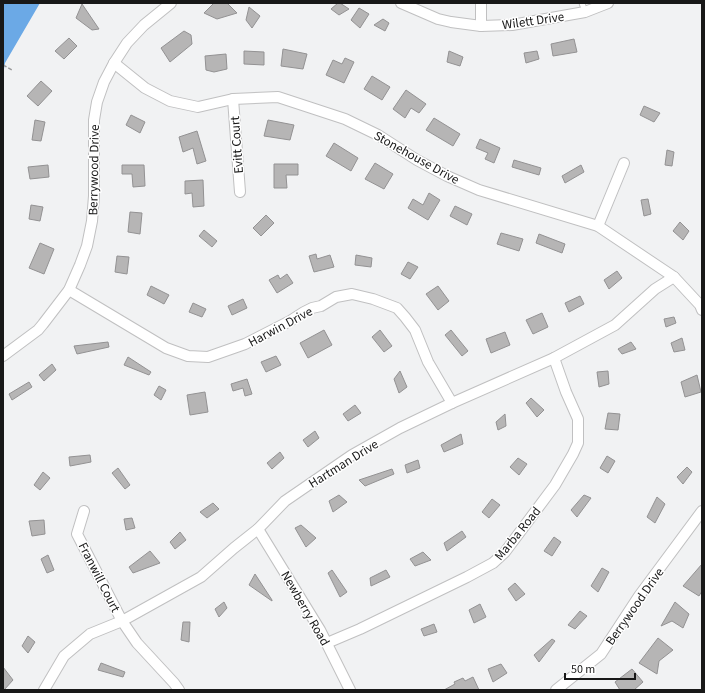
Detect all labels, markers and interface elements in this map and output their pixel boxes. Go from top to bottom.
street label: Wilett Drive [501,8,565,34]
street label: Evitt Court [226,115,248,174]
street label: Berrywood Drive [84,124,104,216]
street label: Stonehouse Drive [370,127,463,189]
street label: Harwin Drive [245,302,316,351]
street label: Hartman Drive [305,435,382,492]
street label: Marba Road [490,503,545,564]
street label: Franwill Court [74,539,125,616]
street label: Berrywood Drive [601,564,668,649]
street label: Newberry Road [276,568,334,649]
scale bar [565,655,635,681]
text: 50 m [571,661,595,678]

